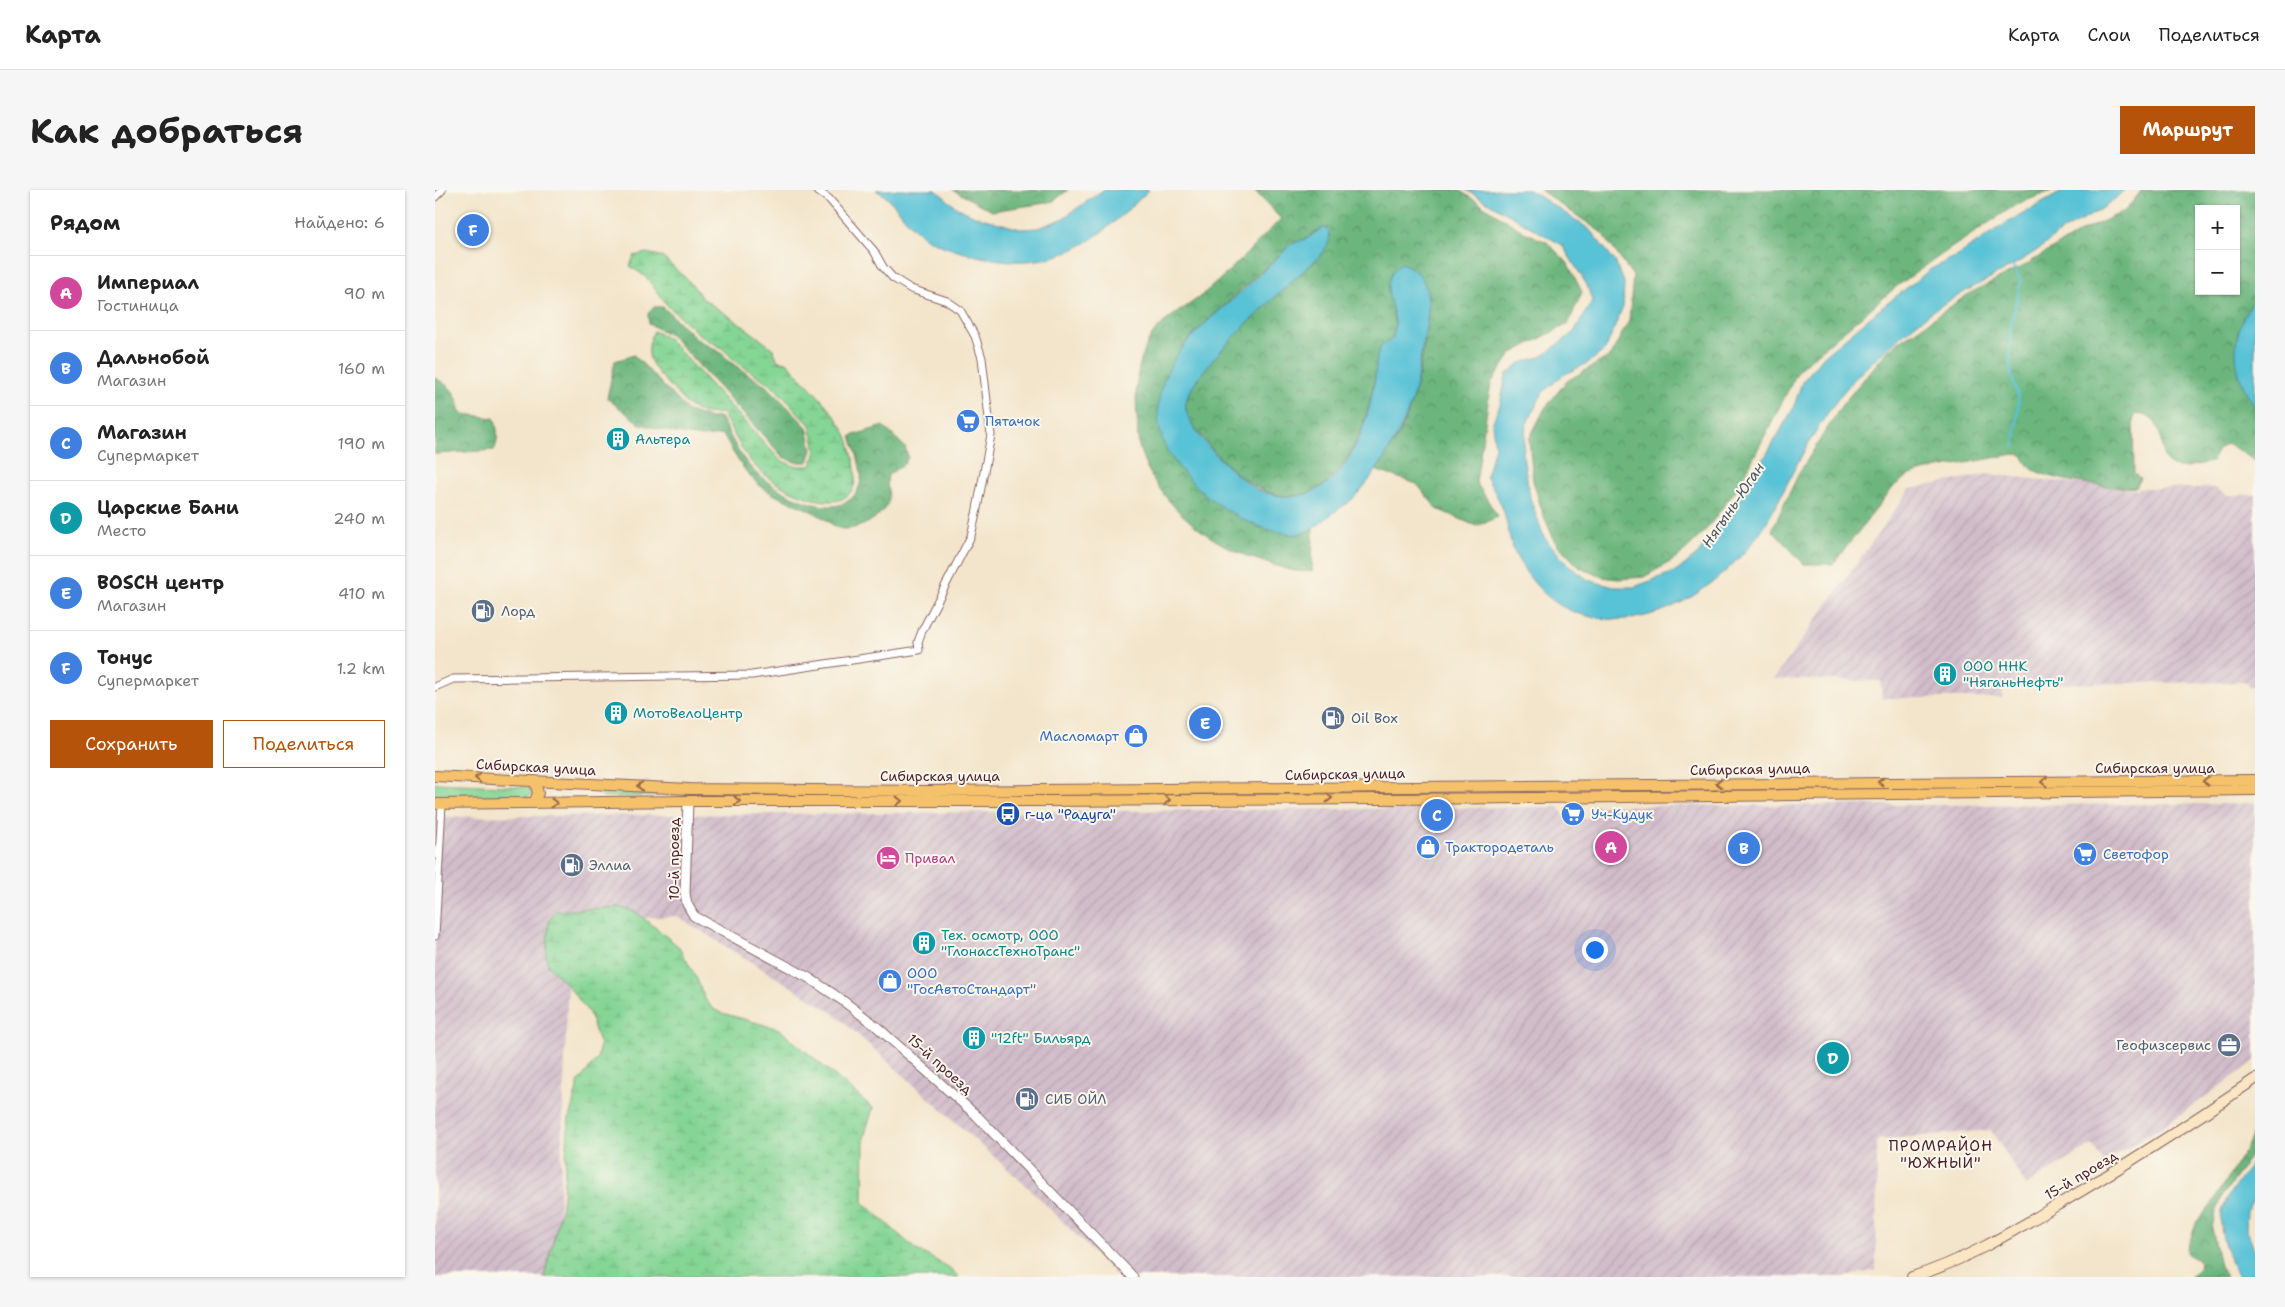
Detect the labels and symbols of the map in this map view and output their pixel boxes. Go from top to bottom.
pin: F [457,211,489,249]
supermarket icon: Пятачок [955,408,981,434]
place label: Пятачок [985,412,1041,430]
building icon: Альтера [605,426,631,452]
place label: Альтера [635,430,690,448]
water label: Нягынь-Юган [1697,458,1769,551]
fuel station icon: Лорд [470,598,496,624]
place label: Лорд [501,602,535,620]
place label: ООО ННК "НяганьНефть" [1963,657,2064,691]
building icon: ООО ННК "НяганьНефть" [1932,661,1958,687]
building icon: МотоВелоЦентр [603,700,629,726]
place label: МотоВелоЦентр [633,704,743,722]
pin: E [1189,704,1221,742]
fuel station icon: Oil Box [1320,705,1346,731]
place label: Oil Box [1351,709,1398,727]
shop icon: Масломарт [1123,723,1149,749]
place label: Масломарт [1039,727,1120,745]
street label: Сибирская улица [476,755,597,779]
street label: Сибирская улица [1690,759,1811,779]
street label: Сибирская улица [2095,759,2215,777]
street label: Сибирская улица [1285,764,1406,784]
street label: Сибирская улица [880,767,1000,785]
one-way arrow [473,773,481,784]
one-way arrow [2202,776,2210,786]
one-way arrow [1877,777,1885,787]
one-way arrow [2040,777,2048,787]
one-way arrow [1715,778,1722,788]
one-way arrow [636,781,644,792]
one-way arrow [1326,793,1334,803]
one-way arrow [1164,795,1171,805]
one-way arrow [734,796,741,806]
one-way arrow [896,796,904,806]
pin: C [1421,796,1453,834]
one-way arrow [550,798,558,808]
bus stop icon: г-ца "Радуга" [995,801,1021,827]
supermarket icon: Уч-Кудук [1560,801,1586,827]
place label: г-ца "Радуга" [1025,805,1116,823]
place label: Уч-Кудук [1591,805,1654,823]
street label: 10-й проезд [665,818,683,900]
pin: A [1595,828,1627,866]
pin: B [1728,829,1760,867]
shop icon: Трактородеталь [1415,834,1441,860]
place label: Трактородеталь [1445,838,1554,856]
supermarket icon: Светофор [2072,841,2098,867]
hotel icon: Привал [875,845,901,871]
place label: Светофор [2103,845,2169,863]
place label: Привал [905,849,956,867]
fuel station icon: Эллиа [559,852,585,878]
place label: Эллиа [589,856,631,874]
place label: Тех. осмотр, ООО "ГлонассТехноТранс" [941,926,1080,960]
building icon: Тех. осмотр, ООО "ГлонассТехноТранс" [911,930,937,956]
your location [1582,937,1608,963]
place label: ООО "ГосАвтоСтандарт" [907,964,1036,998]
shop icon: ООО "ГосАвтоСтандарт" [877,968,903,994]
building icon: "12ft" Бильярд [961,1025,987,1051]
place label: "12ft" Бильярд [991,1029,1091,1047]
street label: 15-й проезд [904,1030,977,1098]
office icon: Геофизсервис [2216,1032,2242,1058]
place label: Геофизсервис [2116,1036,2211,1054]
pin: D [1817,1039,1849,1077]
fuel station icon: СИБ ОЙЛ [1014,1086,1040,1112]
place label: СИБ ОЙЛ [1045,1090,1107,1108]
district label: ПРОМРАЙОН "ЮЖНЫЙ" [1889,1135,1993,1173]
street label: 15-й проезд [2041,1146,2121,1204]

